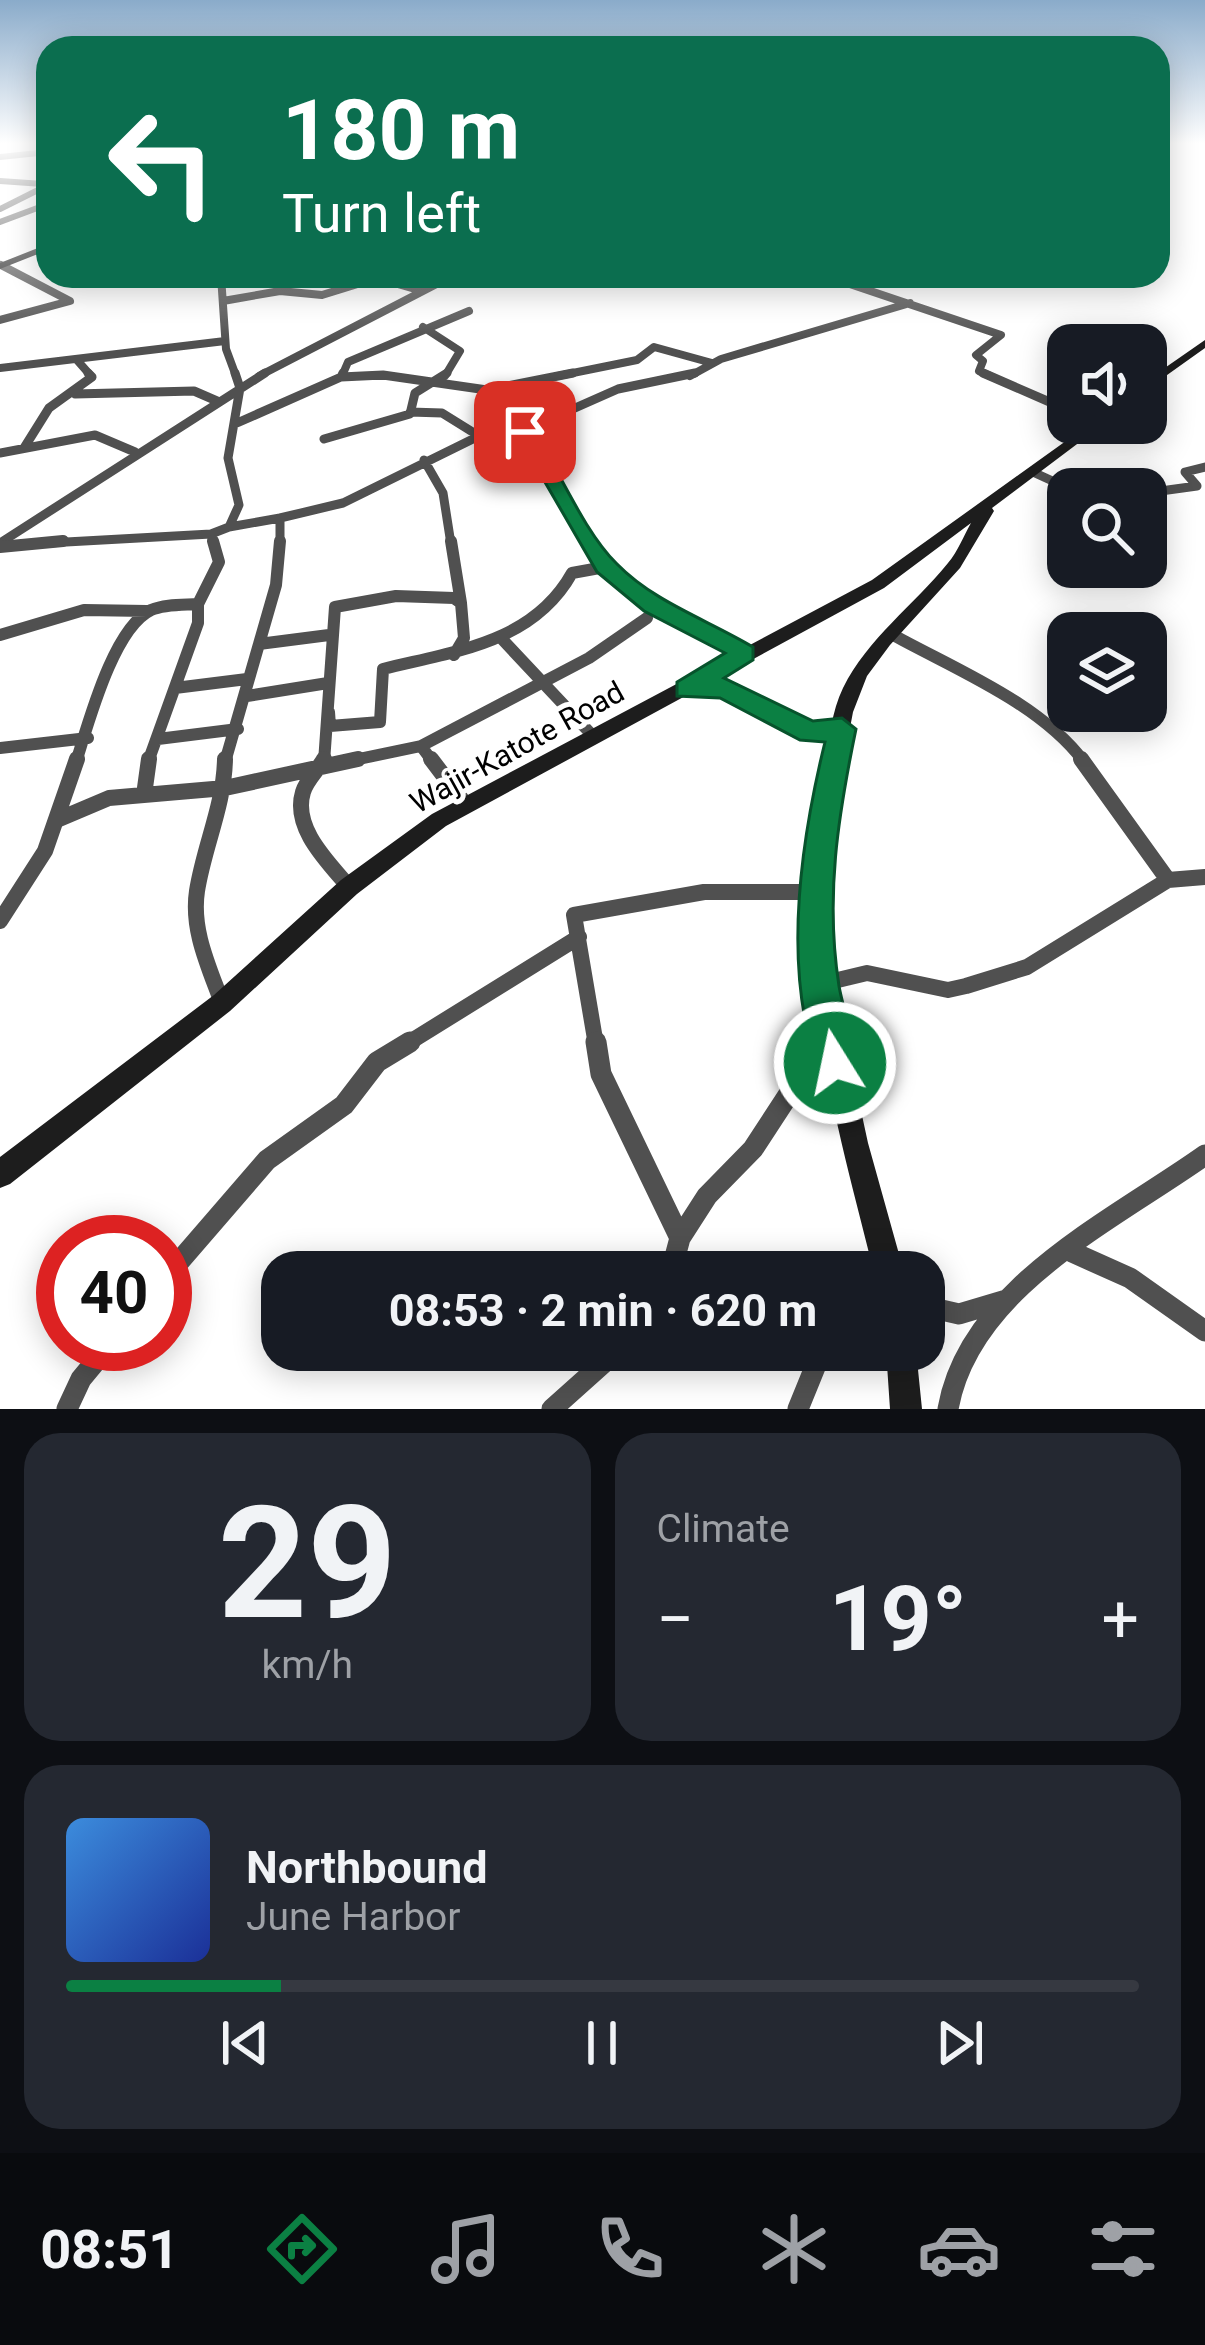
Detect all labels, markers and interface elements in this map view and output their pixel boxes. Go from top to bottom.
text: 180 m [282,81,520,180]
icon: left [84,84,240,240]
text: Turn left [282,182,481,245]
map controls [1047,324,1167,732]
button: sound [1047,324,1167,444]
pin [474,381,576,483]
icon: arrive [492,399,558,465]
button: search [1047,468,1167,588]
button: layers [1047,612,1167,732]
street label: Wajir-Katote Road [404,674,630,820]
position arrow [772,1000,898,1126]
speed limit sign: 40 [36,1215,192,1371]
text: 08:53 · 2 min · 620 m [389,1284,817,1337]
text: 29 [218,1472,397,1655]
text: Climate [657,1506,790,1552]
text: 19° [829,1567,967,1672]
text: − [657,1581,694,1658]
text: + [1102,1581,1139,1658]
text: km/h [261,1642,353,1688]
text: Northbound [246,1841,488,1894]
text: June Harbor [246,1894,461,1940]
icon: previous [212,2010,278,2076]
icon: pause [569,2010,635,2076]
icon: next [927,2010,993,2076]
icon: directions [260,2207,344,2291]
icon: music [424,2207,508,2291]
icon: phone [588,2207,672,2291]
icon: climate [752,2207,836,2291]
icon: car [917,2207,1001,2291]
icon: filters [1081,2207,1165,2291]
text: 08:51 [40,2218,179,2281]

